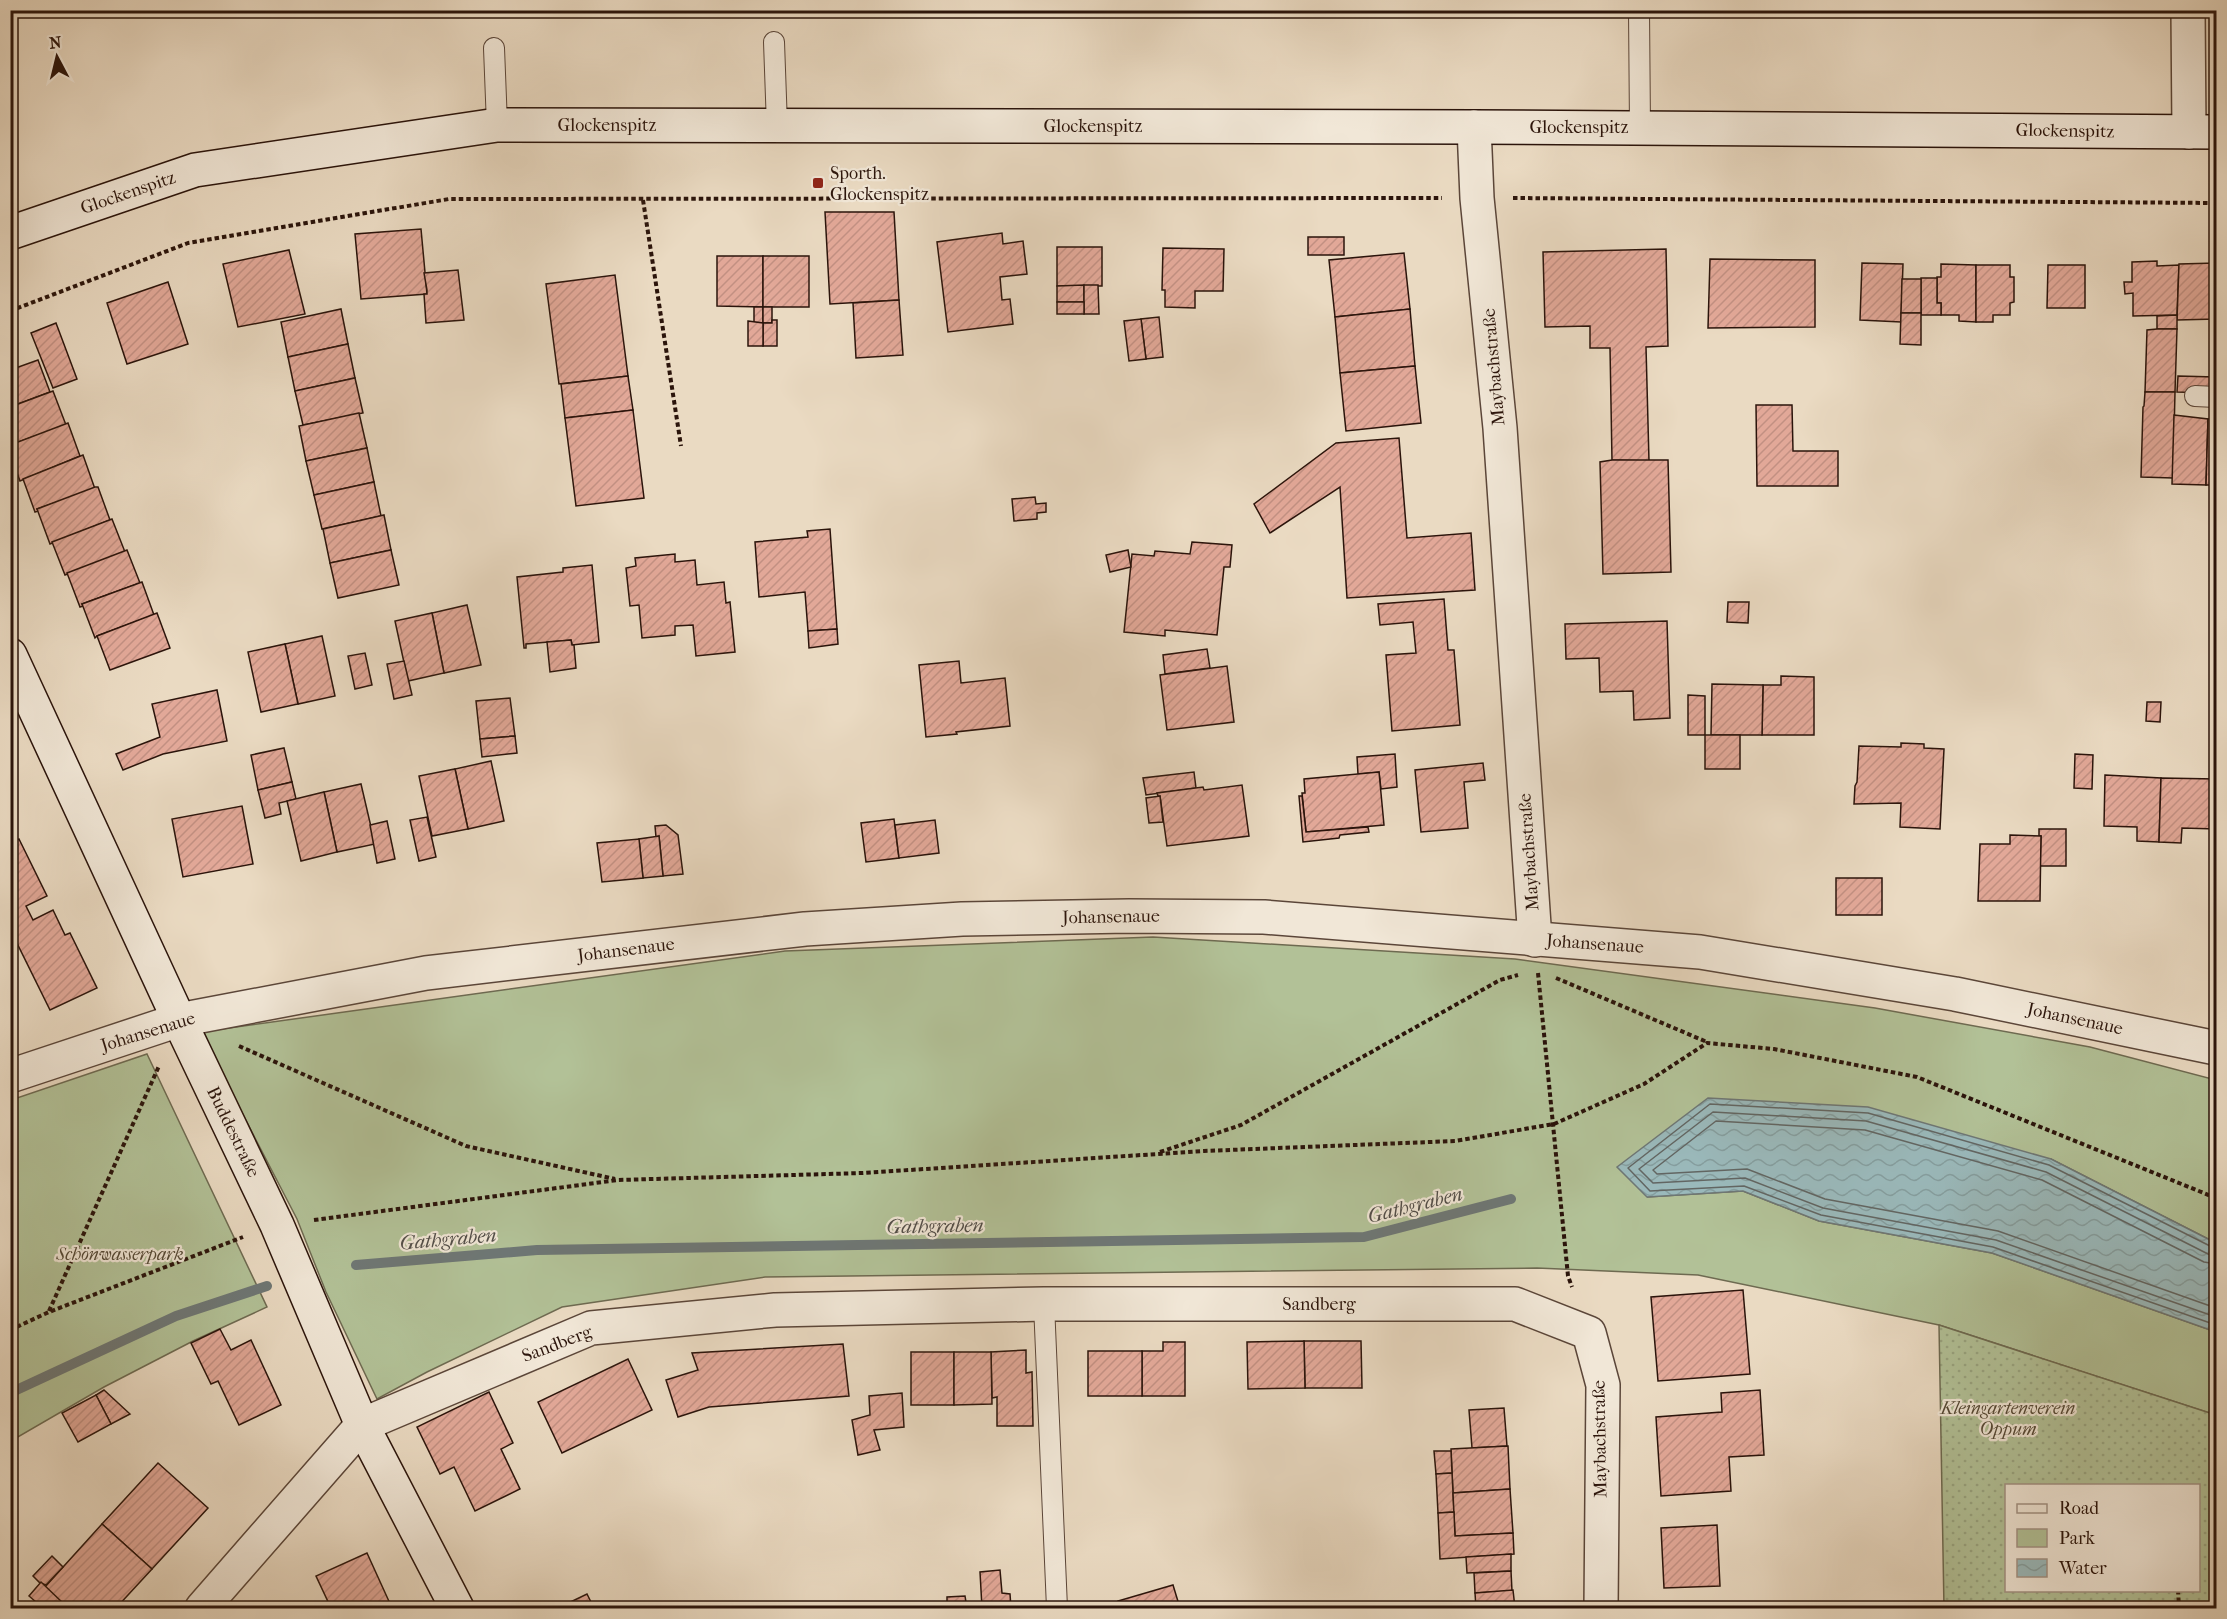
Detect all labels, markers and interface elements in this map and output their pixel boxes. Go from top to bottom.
north arrow [27,27,87,87]
text: N [48,32,63,53]
street label: Glockenspitz [558,115,656,136]
street label: Glockenspitz [1044,116,1142,137]
street label: Glockenspitz [1530,117,1628,138]
street label: Glockenspitz [2015,120,2115,142]
place label: Sporth. Glockenspitz [830,163,929,205]
street label: Glockenspitz [78,167,178,219]
marker: Sporth. Glockenspitz [811,176,825,190]
street label: Maybachstraße [1478,307,1510,427]
street label: Maybachstraße [1514,793,1544,911]
street label: Johansenaue [1060,906,1160,928]
street label: Johansenaue [1544,930,1644,958]
street label: Johansenaue [574,934,676,967]
street label: Johansenaue [2023,998,2125,1039]
street label: Johansenaue [96,1008,198,1057]
street label: Buddestraße [202,1083,264,1181]
water label: Gathgraben [1365,1182,1465,1228]
water label: Gathgraben [886,1214,984,1238]
water label: Gathgraben [399,1223,497,1255]
park label: Schönwasserpark [55,1244,184,1265]
street label: Sandberg [1282,1294,1356,1315]
street label: Sandberg [519,1321,595,1367]
street label: Maybachstraße [1588,1380,1612,1498]
park label: Kleingartenverein Oppum [1939,1398,2075,1440]
legend [2005,1484,2200,1592]
text: Road [2059,1498,2099,1519]
text: Park [2059,1528,2096,1549]
text: Water [2058,1558,2107,1579]

